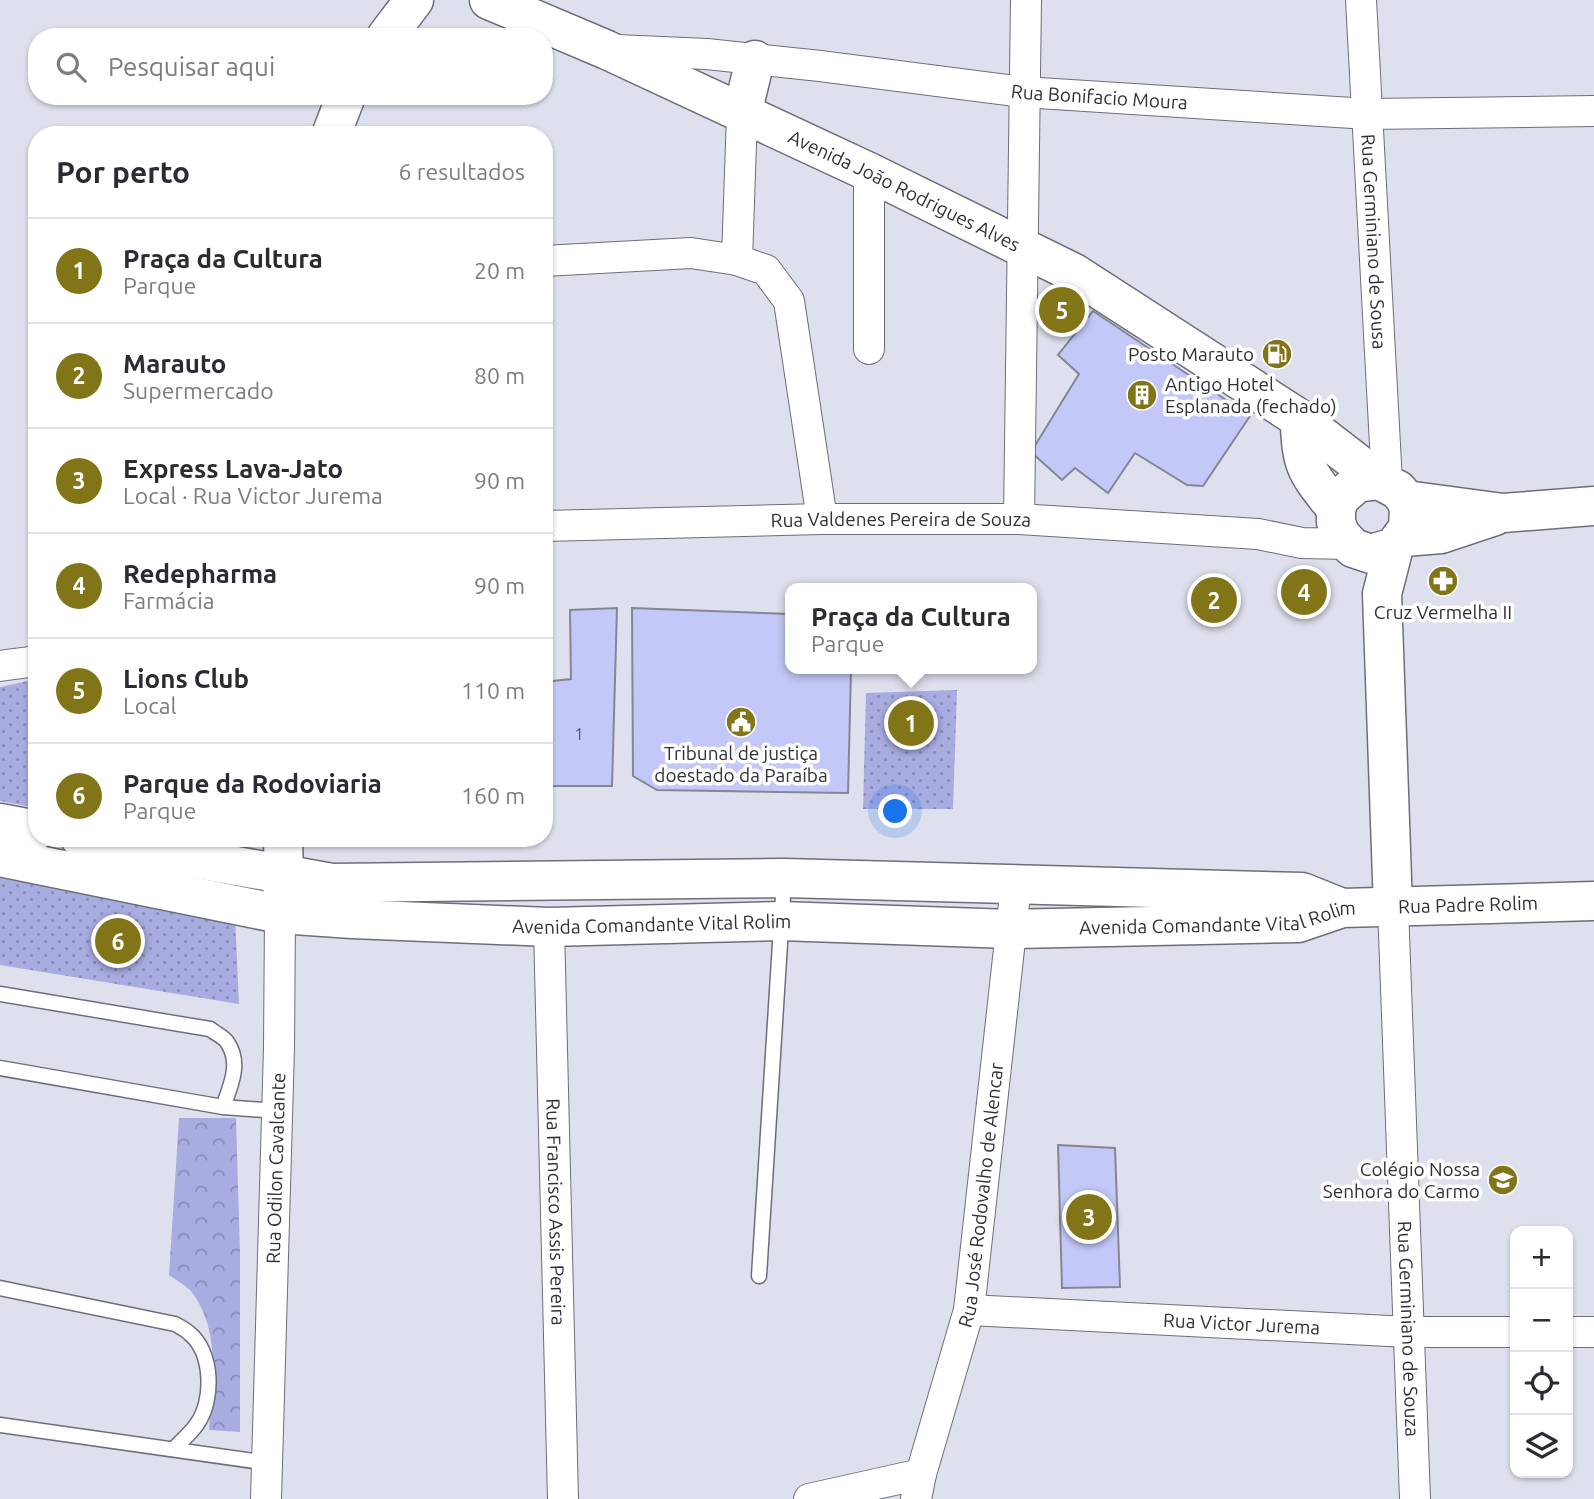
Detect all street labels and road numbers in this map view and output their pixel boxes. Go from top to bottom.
street label: Rua Bonifacio Moura [1010,80,1188,113]
street label: Avenida João Rodrigues Alves [785,125,1024,256]
street label: Rua Germiniano de Sousa [1357,133,1391,350]
street label: Rua Valdenes Pereira de Souza [770,508,1032,531]
street label: Rua Padre Rolim [1398,892,1538,917]
street label: Avenida Comandante Vital Rolim [1079,897,1356,939]
street label: Avenida Comandante Vital Rolim [512,910,792,938]
street label: Rua José Rodovalho de Alencar [954,1061,1007,1330]
street label: Rua Odilon Cavalcante [262,1072,289,1264]
street label: Rua Francisco Assis Pereira [542,1098,570,1326]
street label: Rua Germiniano de Souza [1394,1220,1424,1437]
street label: Rua Victor Jurema [1163,1309,1321,1339]

